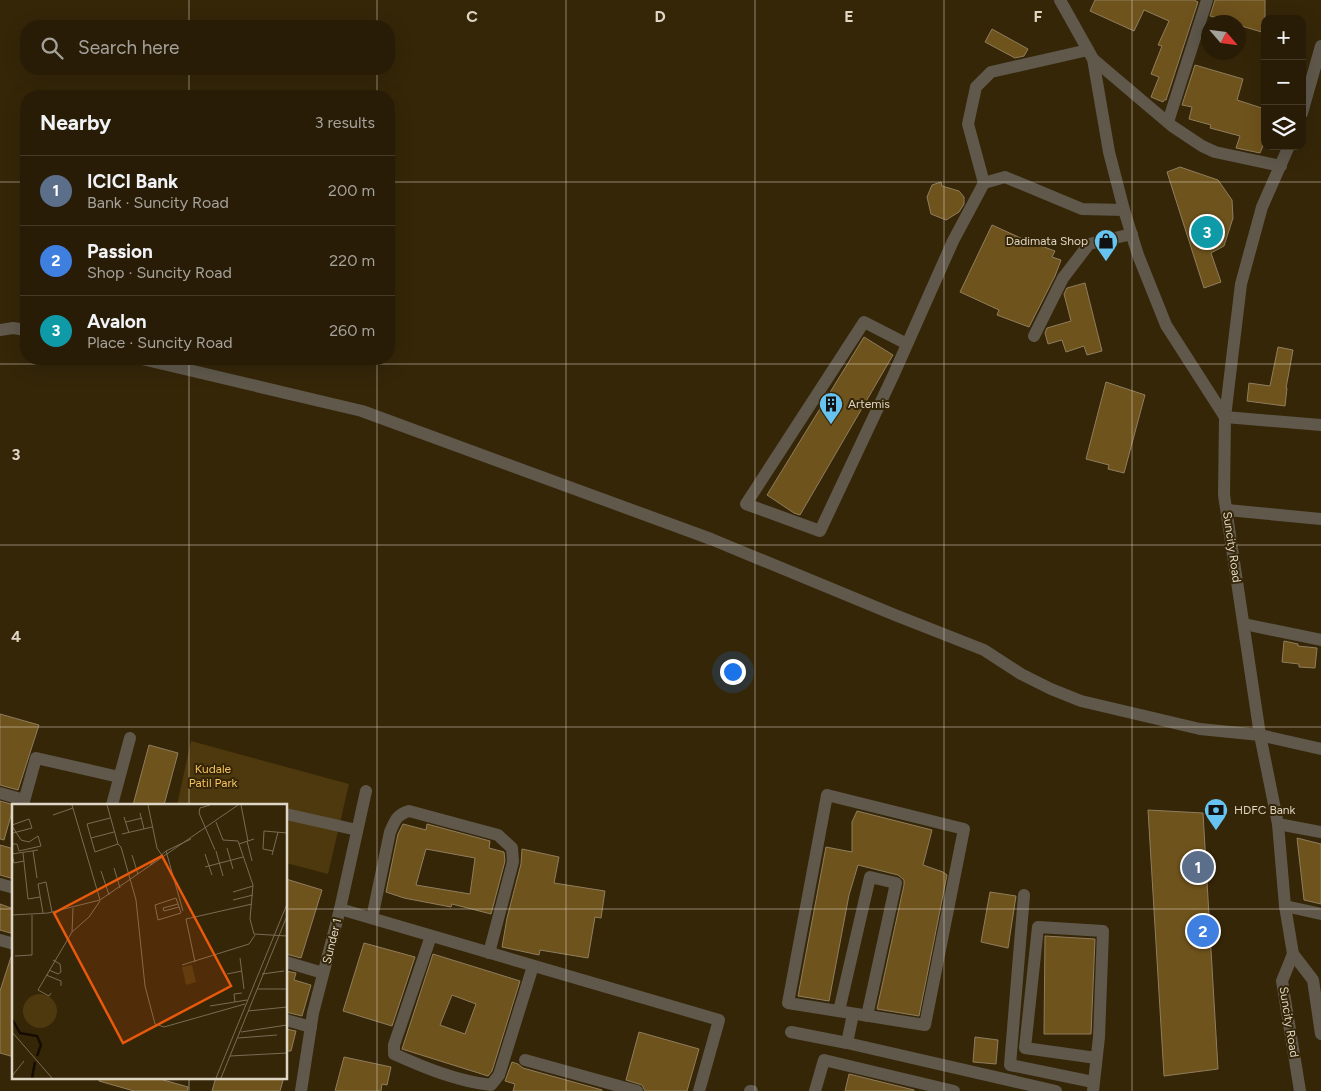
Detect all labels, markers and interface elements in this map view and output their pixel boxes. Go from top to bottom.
text: C [466,7,478,26]
text: D [654,7,666,26]
text: E [844,7,854,26]
text: F [1034,7,1043,26]
north arrow [1201,15,1246,60]
map controls [1261,15,1306,150]
button: + [1261,15,1306,60]
search box [20,20,395,75]
icon: search [38,34,66,62]
text: Search here [78,36,180,59]
button: − [1261,60,1306,105]
button: layers [1261,105,1306,150]
text: Nearby [40,110,111,135]
text: 3 results [315,113,375,132]
text: ICICI Bank [87,170,178,193]
text: 1 [53,181,59,200]
text: 200 m [328,181,375,200]
text: Bank · Suncity Road [87,193,229,212]
pin: 3 [1191,213,1223,251]
shop icon: Dadimata Shop [1093,228,1119,262]
place label: Dadimata Shop [1006,234,1088,248]
text: Passion [87,240,153,263]
text: 2 [51,251,61,270]
text: 220 m [329,251,375,270]
text: Shop · Suncity Road [87,263,232,282]
text: Avalon [87,310,147,333]
text: 3 [52,321,60,340]
text: 260 m [329,321,375,340]
text: Place · Suncity Road [87,333,233,352]
building icon: Artemis [818,391,844,425]
place label: Artemis [848,397,890,411]
text: 3 [12,445,21,464]
street label: Suncity Road [1220,511,1244,583]
text: 4 [11,627,21,646]
your location [720,659,746,685]
park label: Kudale Patil Park [189,762,238,790]
bank icon: HDFC Bank [1203,797,1229,831]
place label: HDFC Bank [1234,803,1296,817]
inset map [12,804,288,1078]
pin: 1 [1182,848,1214,886]
pin: 2 [1187,912,1219,950]
street label: Sunder 1 [320,917,344,965]
street label: Suncity Road [1276,986,1302,1058]

